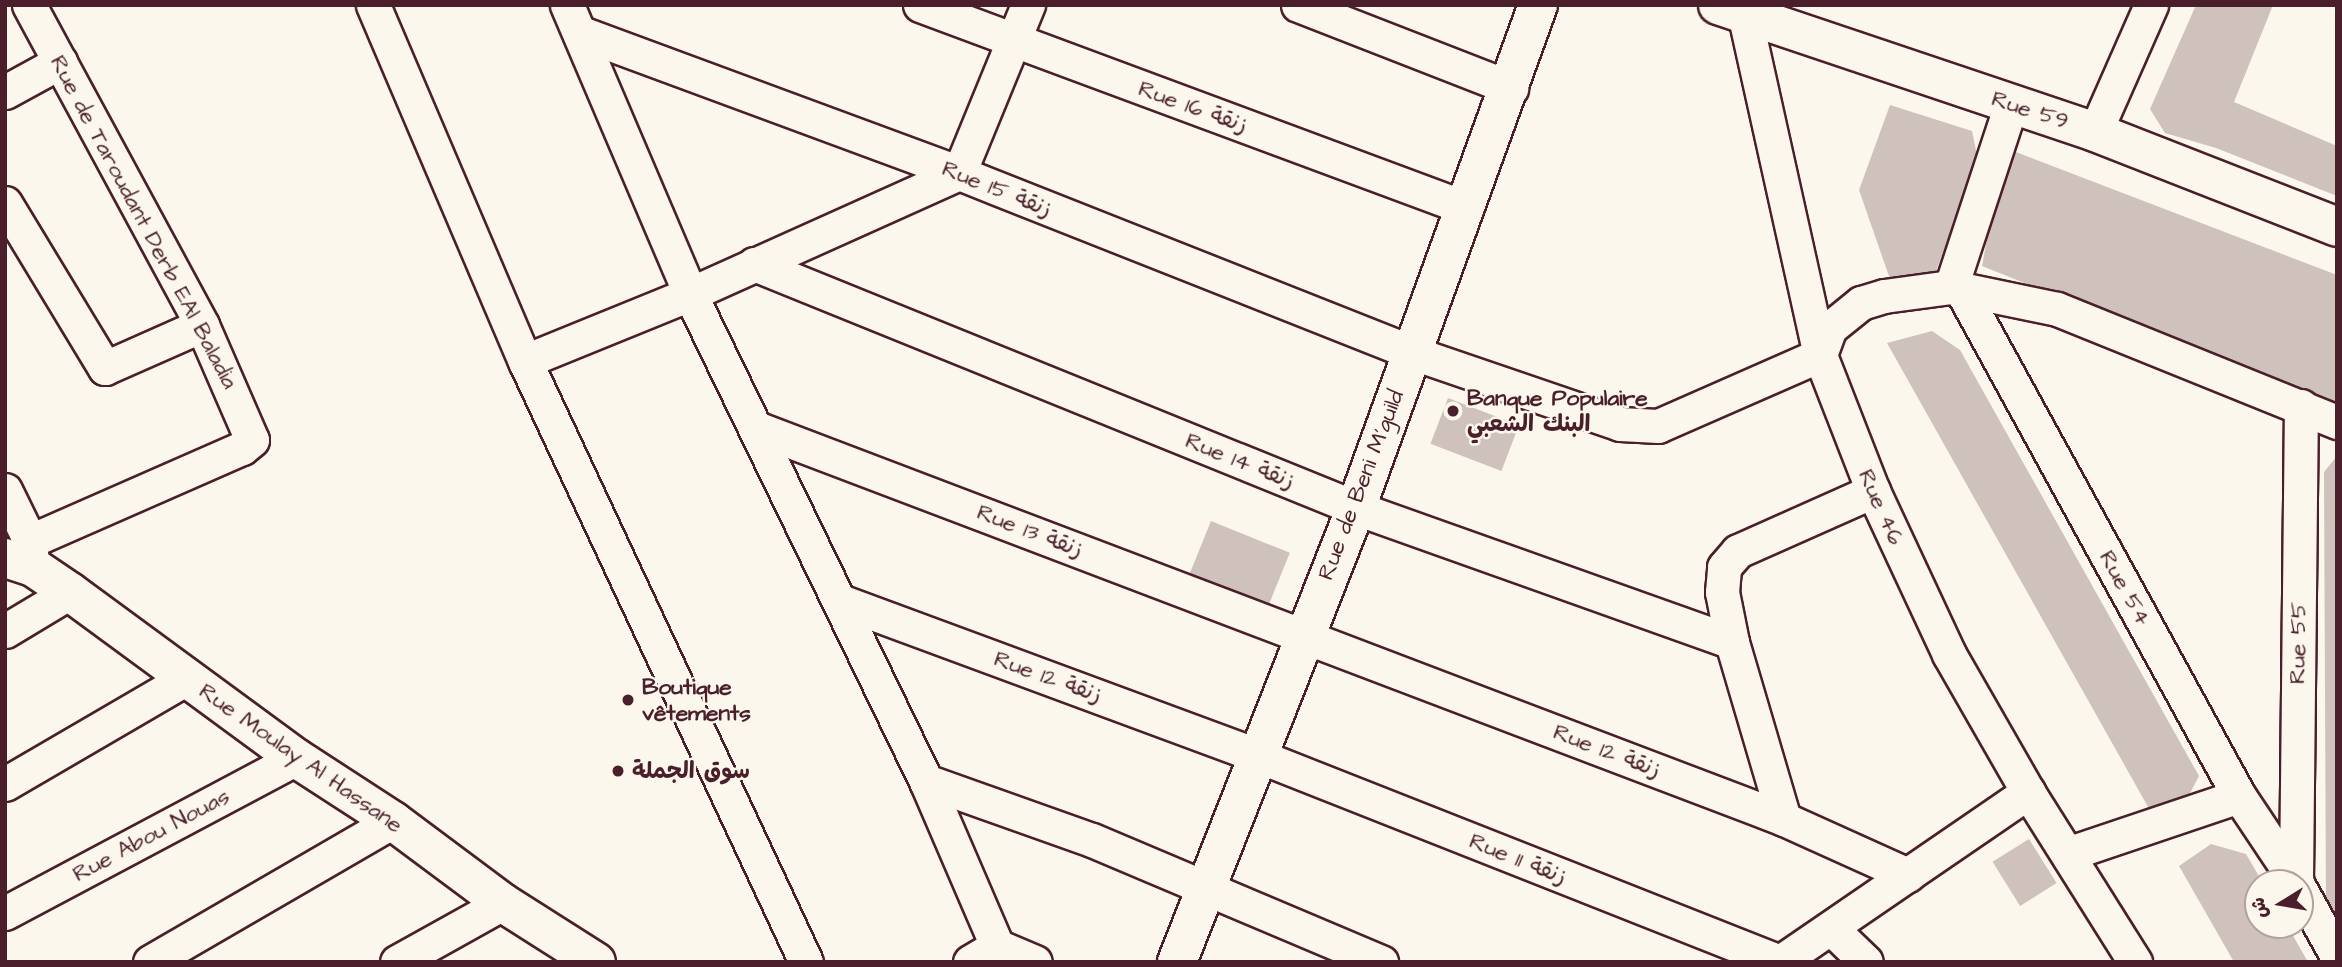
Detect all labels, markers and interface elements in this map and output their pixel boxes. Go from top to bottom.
street label: Rue de Taroudant Derb EAl Baladia [44,51,244,393]
street label: Rue 16 زنقة [1135,75,1251,139]
street label: Rue 59 [1988,85,2072,135]
street label: Rue 15 زنقة [938,155,1056,223]
place label: Banque Populaire البنك الشعبي [1467,384,1648,438]
street label: Rue de Beni M'guild [1312,386,1410,584]
marker: Banque Populaire البنك الشعبي [1445,403,1461,419]
street label: Rue 14 زنقة [1181,427,1299,495]
street label: Rue 46 [1852,465,1910,549]
street label: Rue 13 زنقة [973,498,1087,564]
street label: Rue 54 [2093,546,2157,630]
street label: Rue 55 [2283,602,2313,684]
street label: Rue 12 زنقة [990,645,1106,709]
place label: Boutique vêtements [642,673,751,727]
street label: Rue Moulay Al Hassane [194,677,408,839]
marker: Boutique vêtements [620,692,636,708]
street label: Rue 12 زنقة [1549,718,1665,784]
place label: سوق الجملة [632,757,750,785]
marker: سوق الجملة [610,763,626,779]
street label: Rue Abou Nouas [68,782,234,888]
street label: Rue 11 زنقة [1465,827,1571,891]
north arrow [2244,869,2314,939]
text: ش [2245,895,2275,921]

